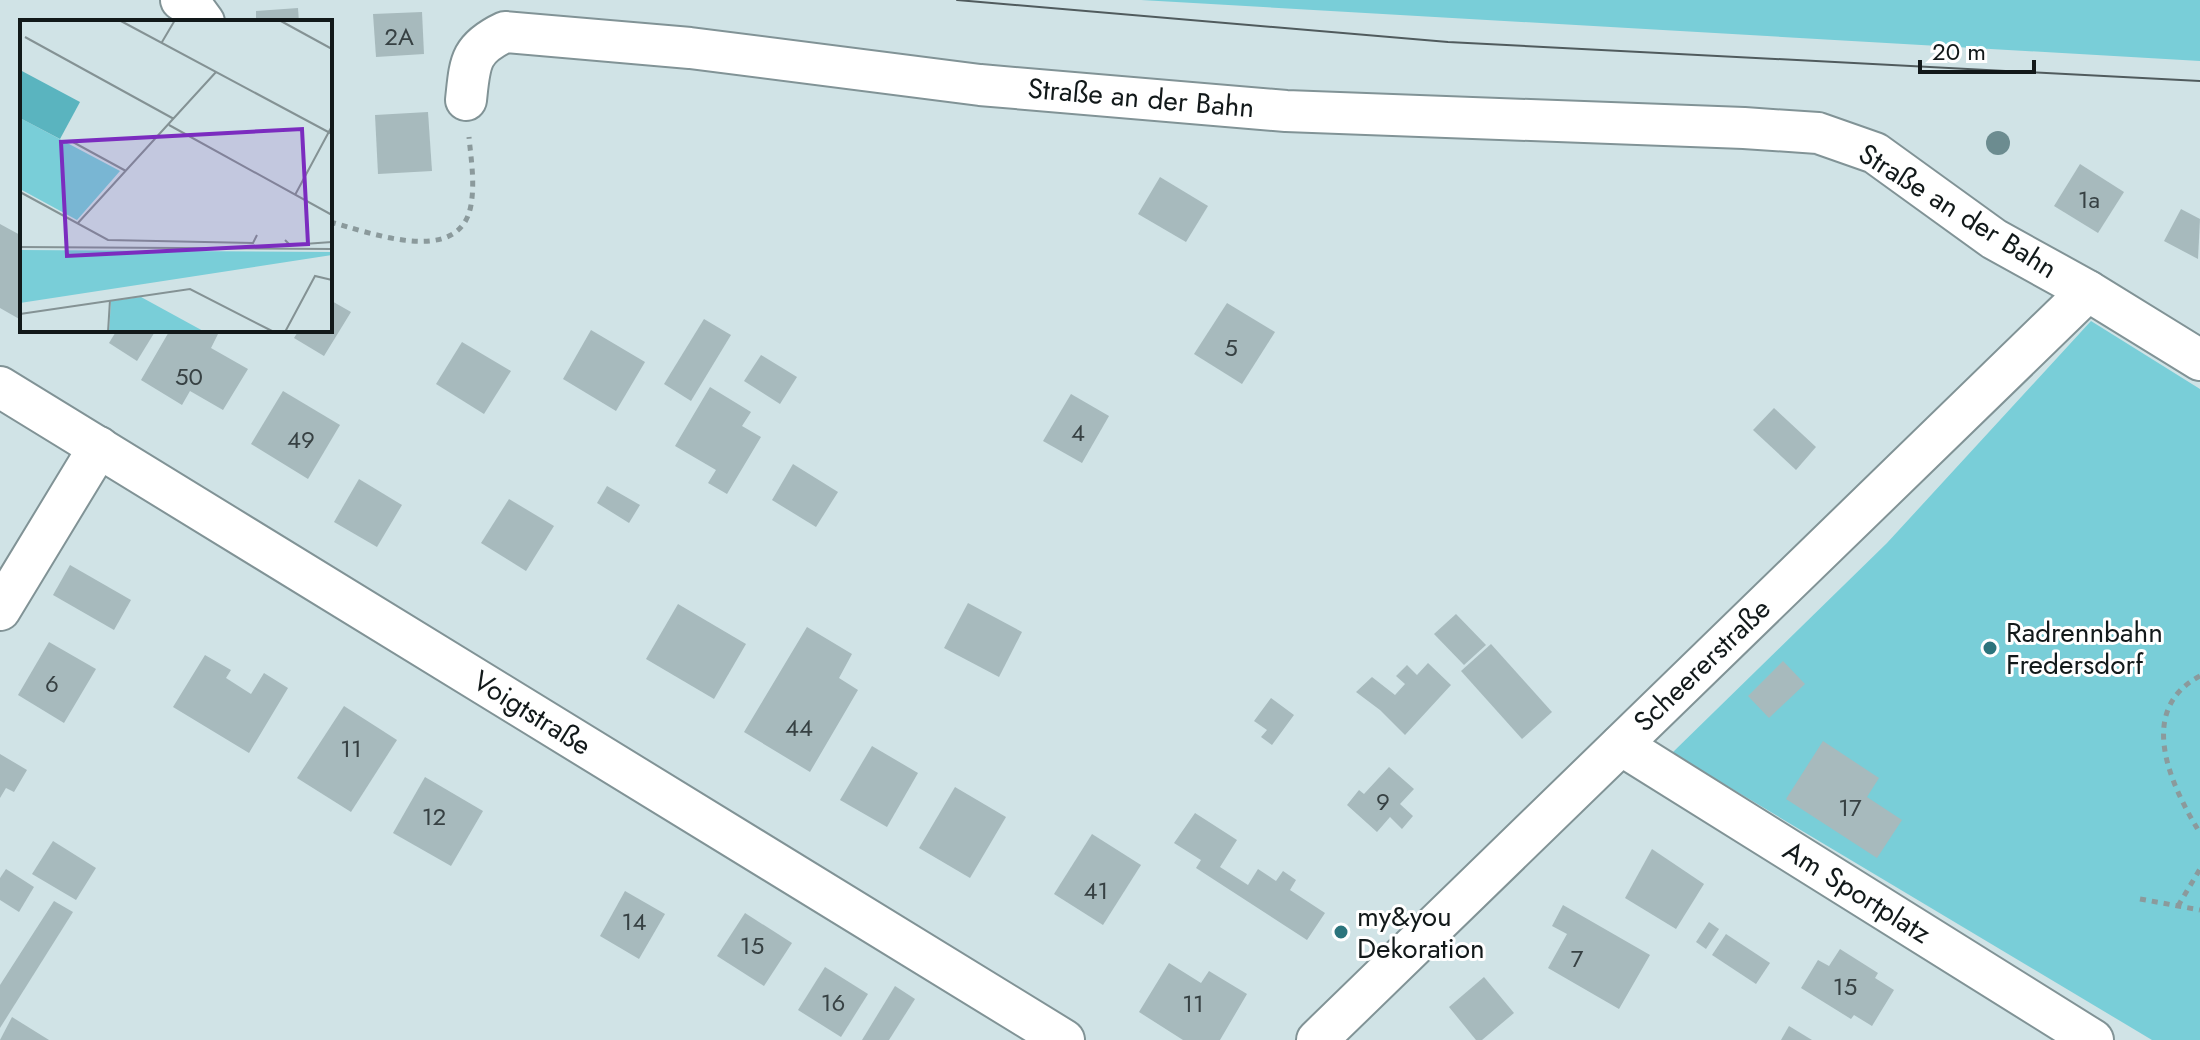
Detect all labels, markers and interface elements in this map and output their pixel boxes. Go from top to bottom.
house number: 2A [384,19,414,54]
inset map [20,20,332,332]
scale bar [1920,24,2034,74]
text: 20 m [1932,34,1986,69]
street label: Straße an der Bahn [1026,68,1256,128]
street label: Straße an der Bahn [1851,133,2065,289]
house number: 1a [2078,182,2100,217]
house number: 5 [1224,330,1238,365]
house number: 50 [175,359,203,394]
house number: 4 [1071,415,1085,450]
house number: 49 [287,422,315,457]
street label: Scheererstraße [1624,589,1780,741]
place label: Radrennbahn Fredersdorf [2006,612,2163,685]
marker: Radrennbahn Fredersdorf [1981,639,1999,657]
street label: Voigtstraße [465,660,599,766]
house number: 6 [45,666,59,701]
house number: 44 [785,710,813,745]
house number: 11 [340,731,362,766]
house number: 9 [1376,784,1390,819]
house number: 17 [1838,790,1862,825]
house number: 12 [422,799,446,834]
street label: Am Sportplatz [1775,830,1939,954]
house number: 41 [1084,873,1108,908]
place label: my&you Dekoration [1357,896,1485,969]
house number: 14 [622,904,646,939]
marker: my&you Dekoration [1332,923,1350,941]
house number: 15 [740,928,764,963]
house number: 7 [1571,941,1584,976]
house number: 15 [1833,969,1857,1004]
house number: 16 [821,985,845,1020]
house number: 11 [1182,986,1204,1021]

